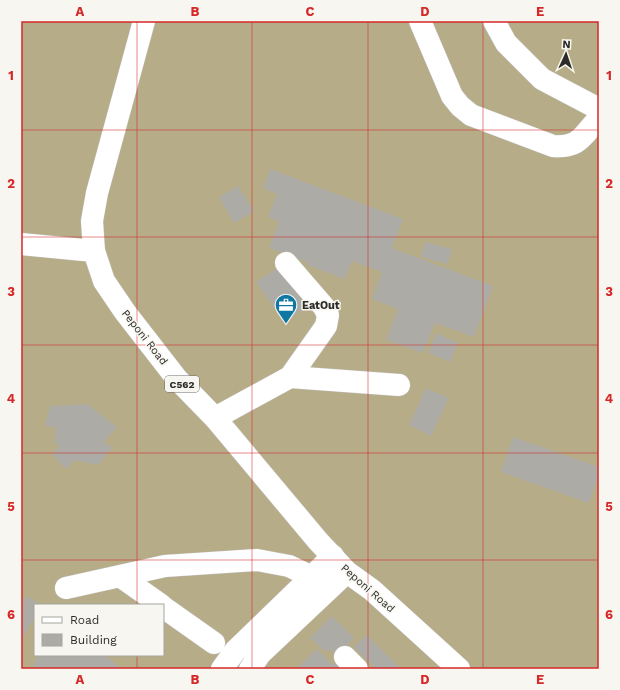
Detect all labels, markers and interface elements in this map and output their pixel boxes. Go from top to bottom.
text: A [76,4,85,19]
text: B [191,4,200,19]
text: C [306,4,315,19]
text: D [420,4,430,19]
text: E [536,4,544,19]
north arrow [546,34,586,74]
text: N [562,38,571,51]
text: 1 [8,68,14,83]
text: 1 [606,68,612,83]
text: 2 [7,176,15,191]
text: 2 [605,176,613,191]
text: 3 [7,284,15,299]
text: 3 [605,284,613,299]
office icon: EatOut [273,292,299,325]
place label: EatOut [302,299,340,312]
street label: Peponi Road [119,307,170,368]
road number: C562 [165,376,199,392]
text: 4 [7,391,16,406]
text: 4 [605,391,614,406]
text: 5 [7,499,15,514]
text: 5 [605,499,613,514]
street label: Peponi Road [338,562,397,615]
legend [34,604,164,656]
text: 6 [7,607,15,622]
text: 6 [605,607,613,622]
text: Road [70,613,99,627]
text: Building [70,633,117,647]
text: A [76,672,85,687]
text: B [191,672,200,687]
text: C [306,672,315,687]
text: D [420,672,430,687]
text: E [536,672,544,687]

